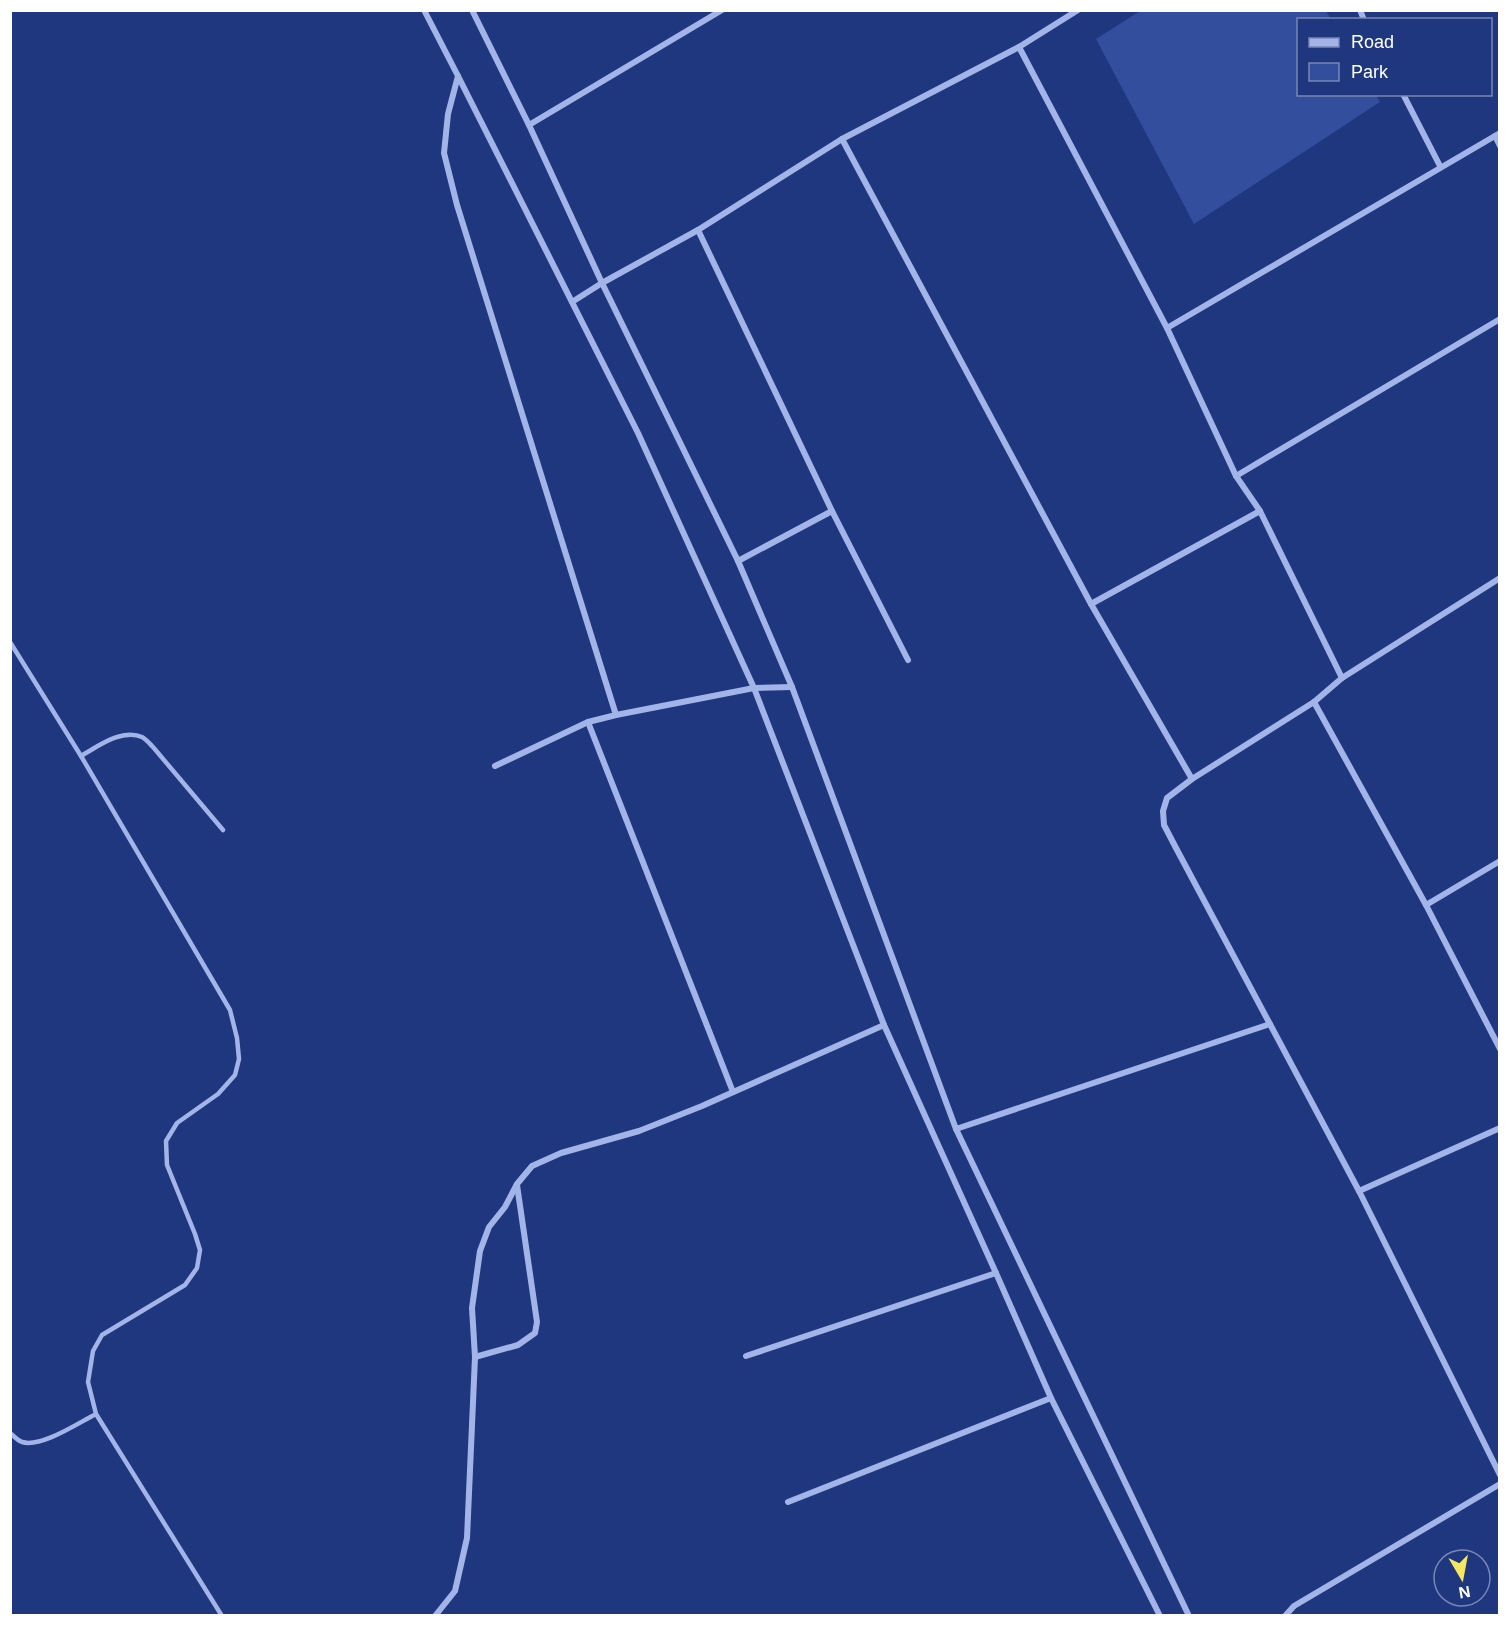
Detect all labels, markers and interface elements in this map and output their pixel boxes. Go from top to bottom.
legend [1297,18,1492,96]
text: Road [1351,32,1394,52]
text: Park [1351,62,1389,82]
north arrow [1432,1548,1492,1608]
text: N [1457,1583,1472,1602]

